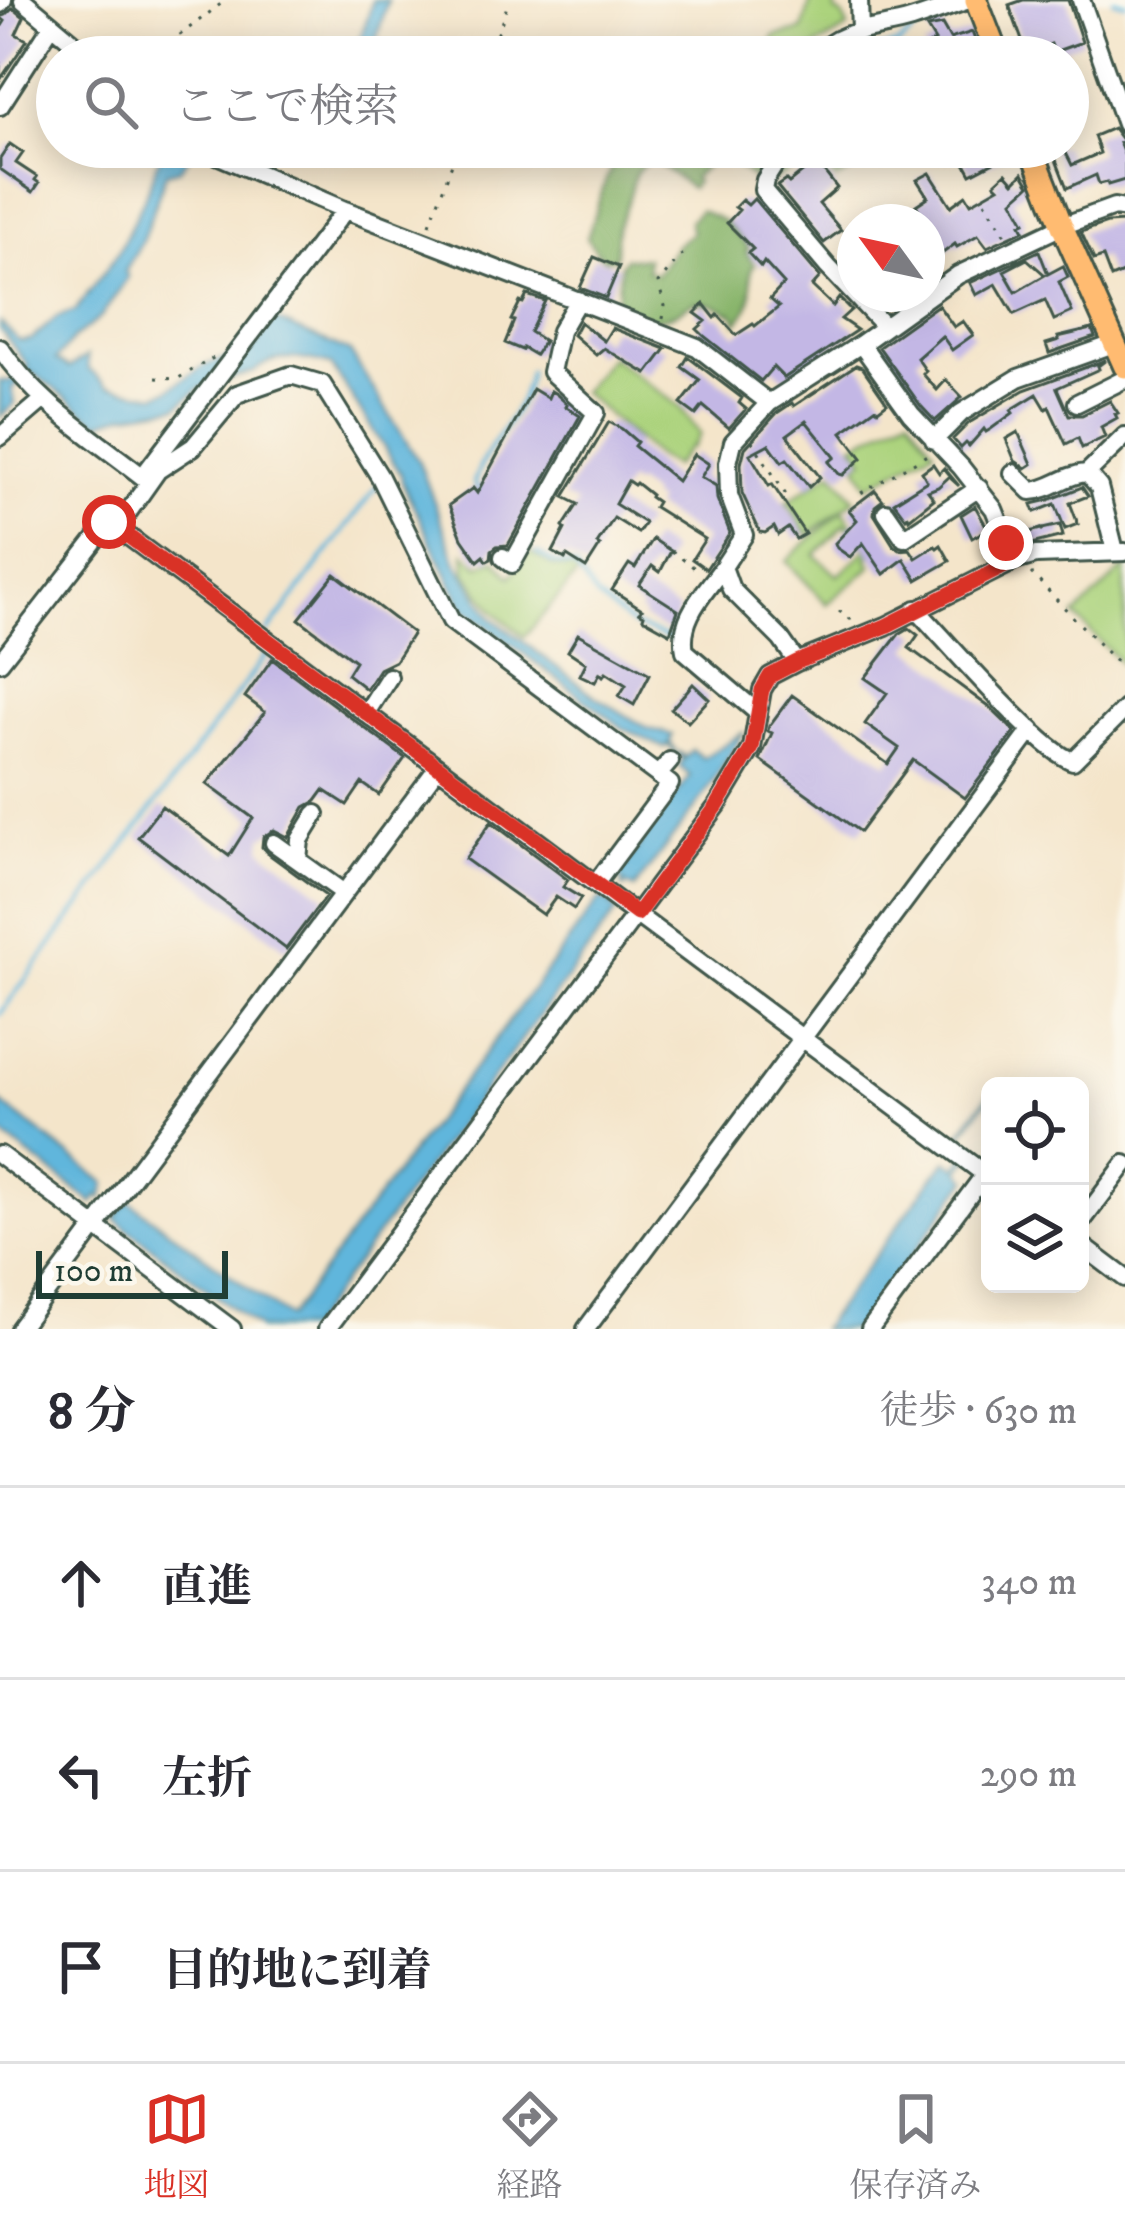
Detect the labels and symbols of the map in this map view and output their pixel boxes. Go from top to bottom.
north arrow [837,204,945,312]
route start [82,495,136,549]
route end [979,516,1033,570]
scale bar [36,1245,228,1298]

